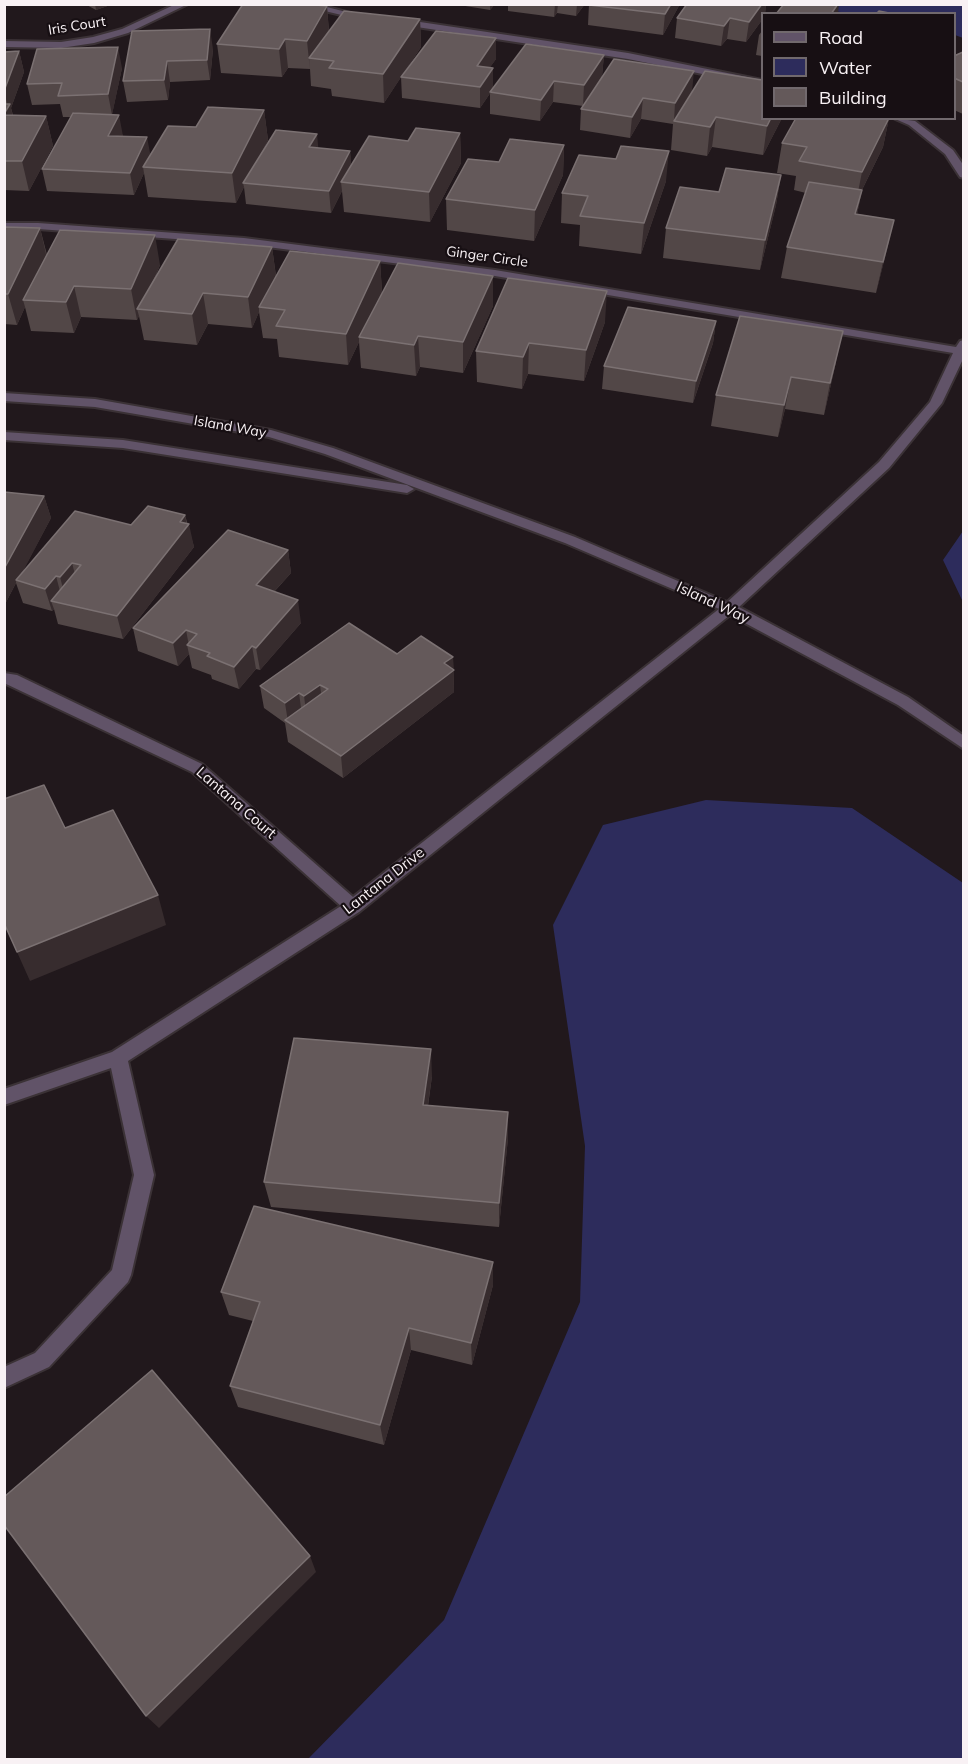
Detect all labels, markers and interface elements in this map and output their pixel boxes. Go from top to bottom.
legend [761,12,956,120]
street label: Iris Court [47,13,107,39]
text: Road [819,26,863,49]
text: Water [819,56,871,79]
text: Building [819,86,887,109]
street label: Ginger Circle [445,243,529,271]
street label: Island Way [193,412,267,442]
street label: Island Way [674,578,752,628]
street label: Lantana Court [192,763,280,843]
street label: Lantana Drive [340,844,428,918]

